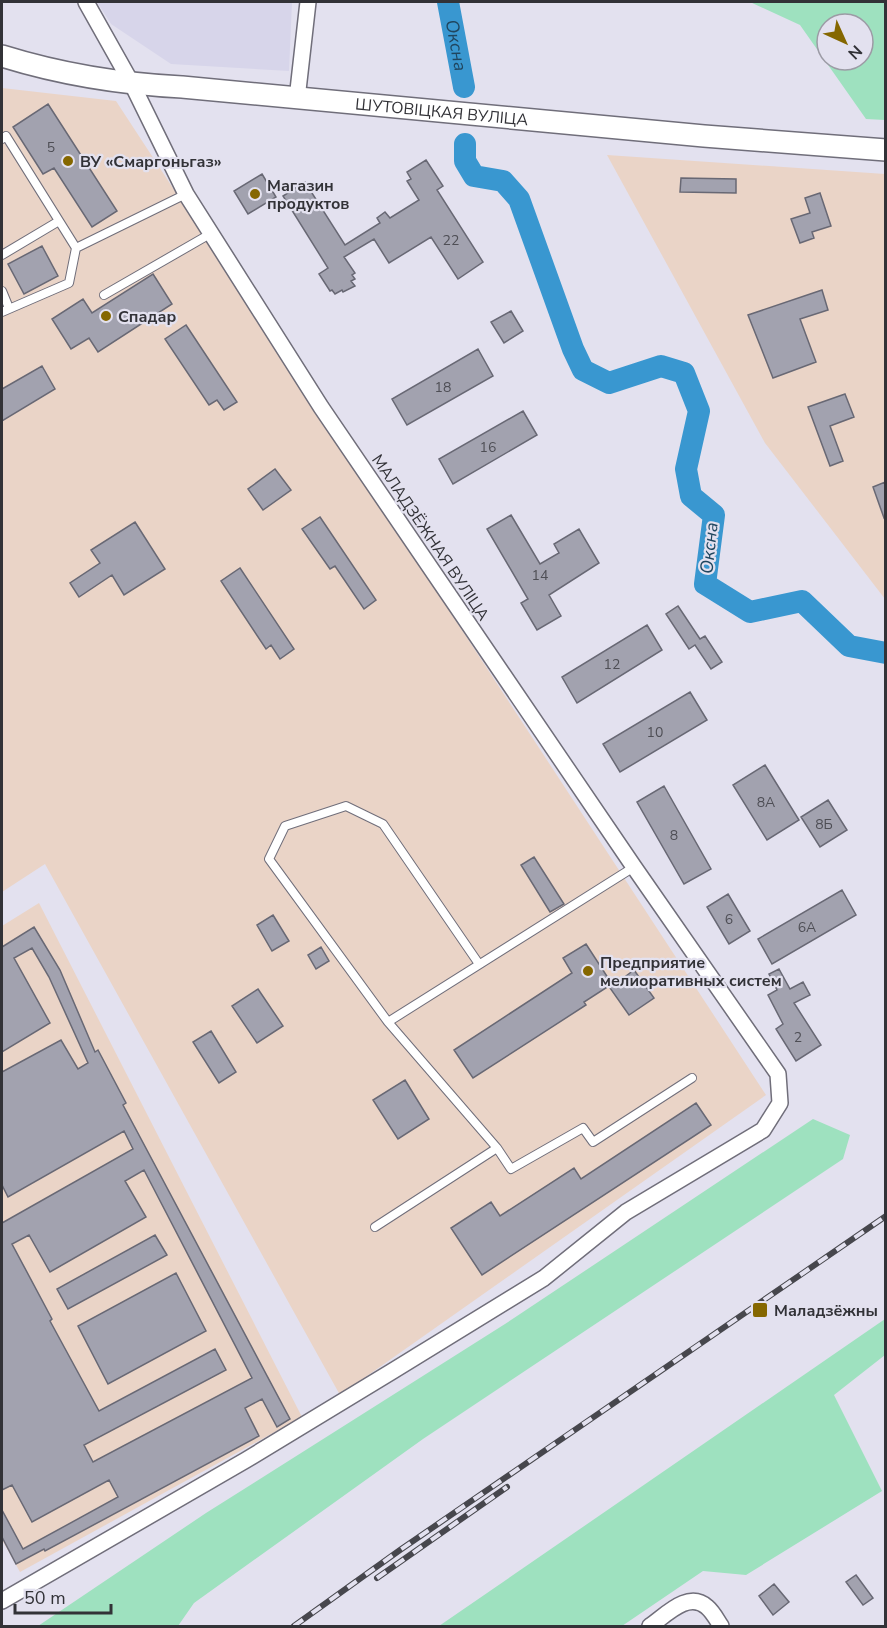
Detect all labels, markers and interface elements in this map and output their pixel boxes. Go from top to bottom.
north arrow [815,12,875,72]
water label: Оксна [440,17,473,73]
text: N [843,40,867,64]
street label: ШУТОВІЦКАЯ ВУЛІЦА [354,93,529,131]
house number: 5 [47,138,55,157]
place label: ВУ «Смаргоньгаз» [80,151,222,173]
marker: ВУ «Смаргоньгаз» [61,154,75,168]
place label: Магазин продуктов [267,175,349,215]
marker: Магазин продуктов [248,187,262,201]
house number: 22 [443,231,459,250]
place label: Спадар [118,306,176,328]
marker: Спадар [99,309,113,323]
house number: 18 [435,378,451,397]
house number: 16 [480,438,496,457]
street label: МАЛАДЗЁЖНАЯ ВУЛІЦА [366,450,494,625]
water label: Оксна [694,521,724,575]
house number: 14 [532,566,548,585]
house number: 12 [604,655,620,674]
house number: 10 [647,723,663,742]
house number: 8А [757,793,775,812]
house number: 8Б [815,815,833,834]
house number: 8 [670,826,678,845]
house number: 6 [725,910,733,929]
house number: 6А [798,918,816,937]
place label: Предприятие мелиоративных систем [600,952,782,992]
marker: Предприятие мелиоративных систем [581,964,595,978]
house number: 2 [794,1028,802,1047]
place label: Маладзёжны [774,1300,878,1322]
marker: Маладзёжны [751,1301,769,1319]
scale bar [15,1577,111,1615]
text: 50 m [24,1586,66,1610]

